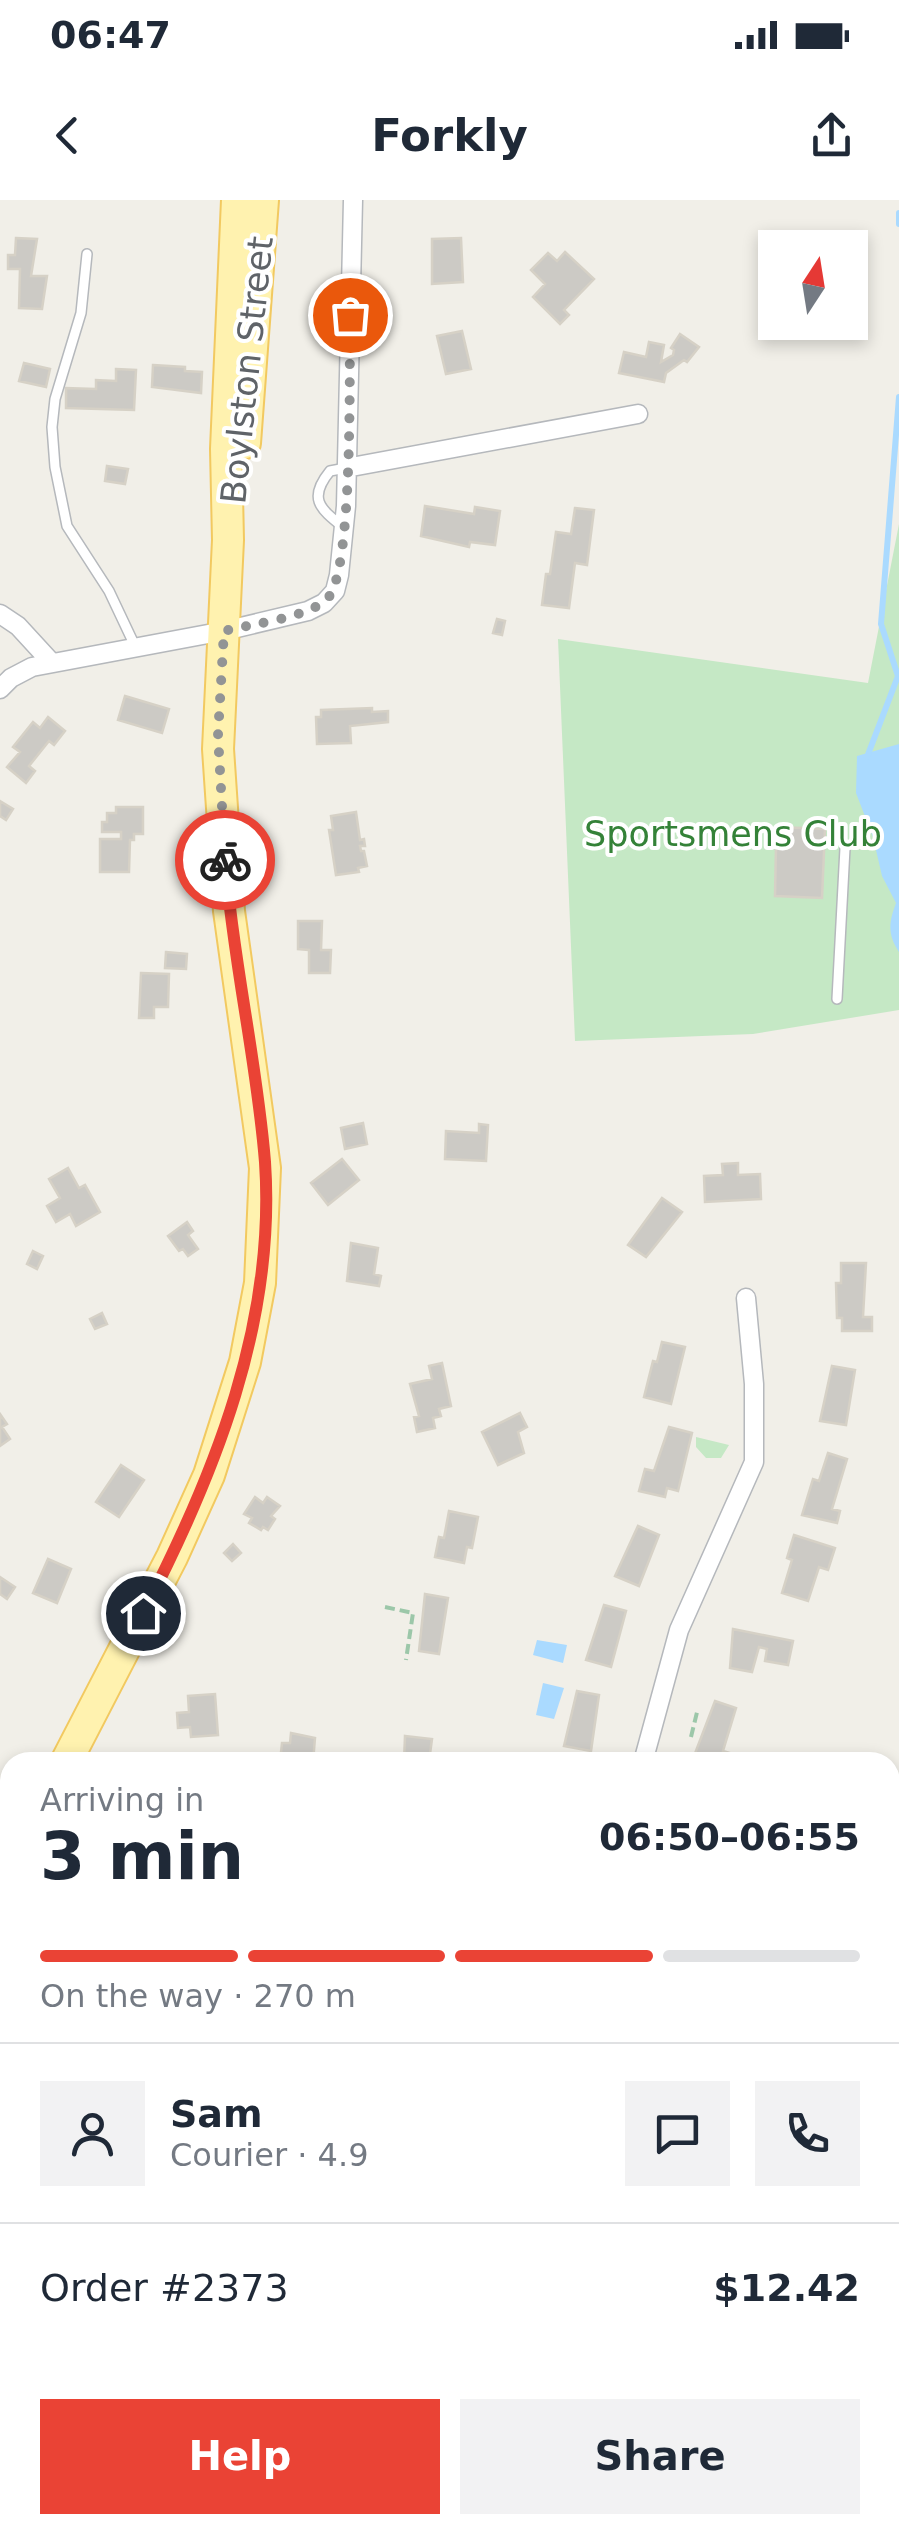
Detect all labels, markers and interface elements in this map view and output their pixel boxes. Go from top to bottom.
text: 06:47 [50,13,171,57]
icon: back [40,108,95,163]
icon: share [804,108,859,163]
text: Forkly [371,109,528,162]
north arrow [758,230,868,340]
map controls [758,230,868,340]
street label: Boylston Street [213,234,281,506]
pin [308,273,393,358]
icon: bag [323,288,378,343]
courier [175,810,275,910]
park label: Sportsmens Club [584,814,882,854]
icon: bike [198,833,253,888]
pin [101,1571,186,1656]
icon: home [116,1586,171,1641]
text: Arriving in [40,1781,204,1819]
text: 06:50–06:55 [599,1815,860,1859]
text: 3 min [40,1819,244,1894]
text: On the way · 270 m [40,1977,356,2015]
button: person [40,2081,145,2186]
button: chat [625,2081,730,2186]
button: phone [755,2081,860,2186]
text: Sam [170,2092,263,2136]
text: Courier · 4.9 [170,2136,369,2174]
text: Order #2373 [40,2266,289,2310]
text: $12.42 [713,2266,860,2310]
button: Help [40,2399,440,2514]
button: Share [460,2399,860,2514]

